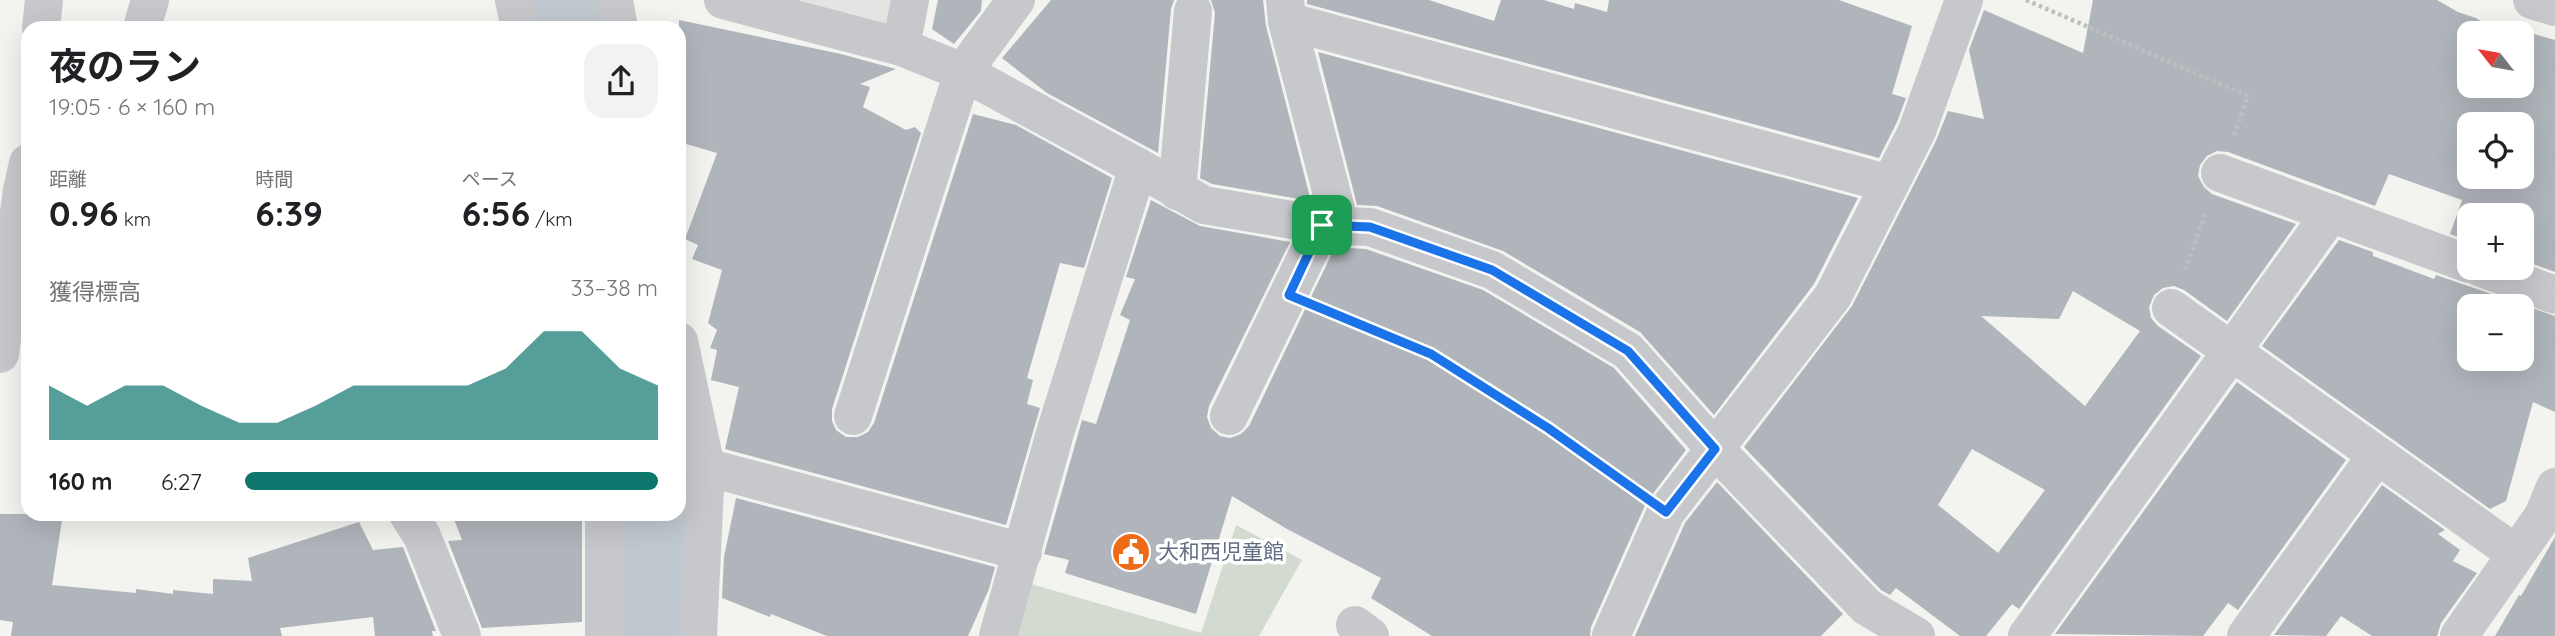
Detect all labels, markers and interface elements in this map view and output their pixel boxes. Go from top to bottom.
north arrow [2457,21,2534,98]
map controls [2457,21,2534,371]
text: 夜のラン [49,42,201,90]
button: share [584,44,658,118]
text: 19:05 · 6 × 160 m [49,92,215,121]
button: locate [2457,112,2534,189]
text: 距離 [49,167,87,191]
text: 時間 [255,167,293,191]
text: ペース [462,167,518,191]
text: 0.96 [49,191,118,235]
text: 6:39 [255,191,323,235]
text: 6:56 [462,191,530,235]
pin [1292,195,1352,255]
button: + [2457,203,2534,280]
icon: arrive [1303,206,1341,244]
text: km [118,207,151,231]
text: /km [530,207,573,231]
text: 33–38 m [570,273,658,302]
text: 獲得標高 [49,277,141,306]
button: − [2457,294,2534,371]
text: 160 m [49,467,112,496]
text: 6:27 [161,467,202,496]
public building icon: 大和西児童館 [1110,531,1152,573]
place label: 大和西児童館 [1158,538,1284,564]

